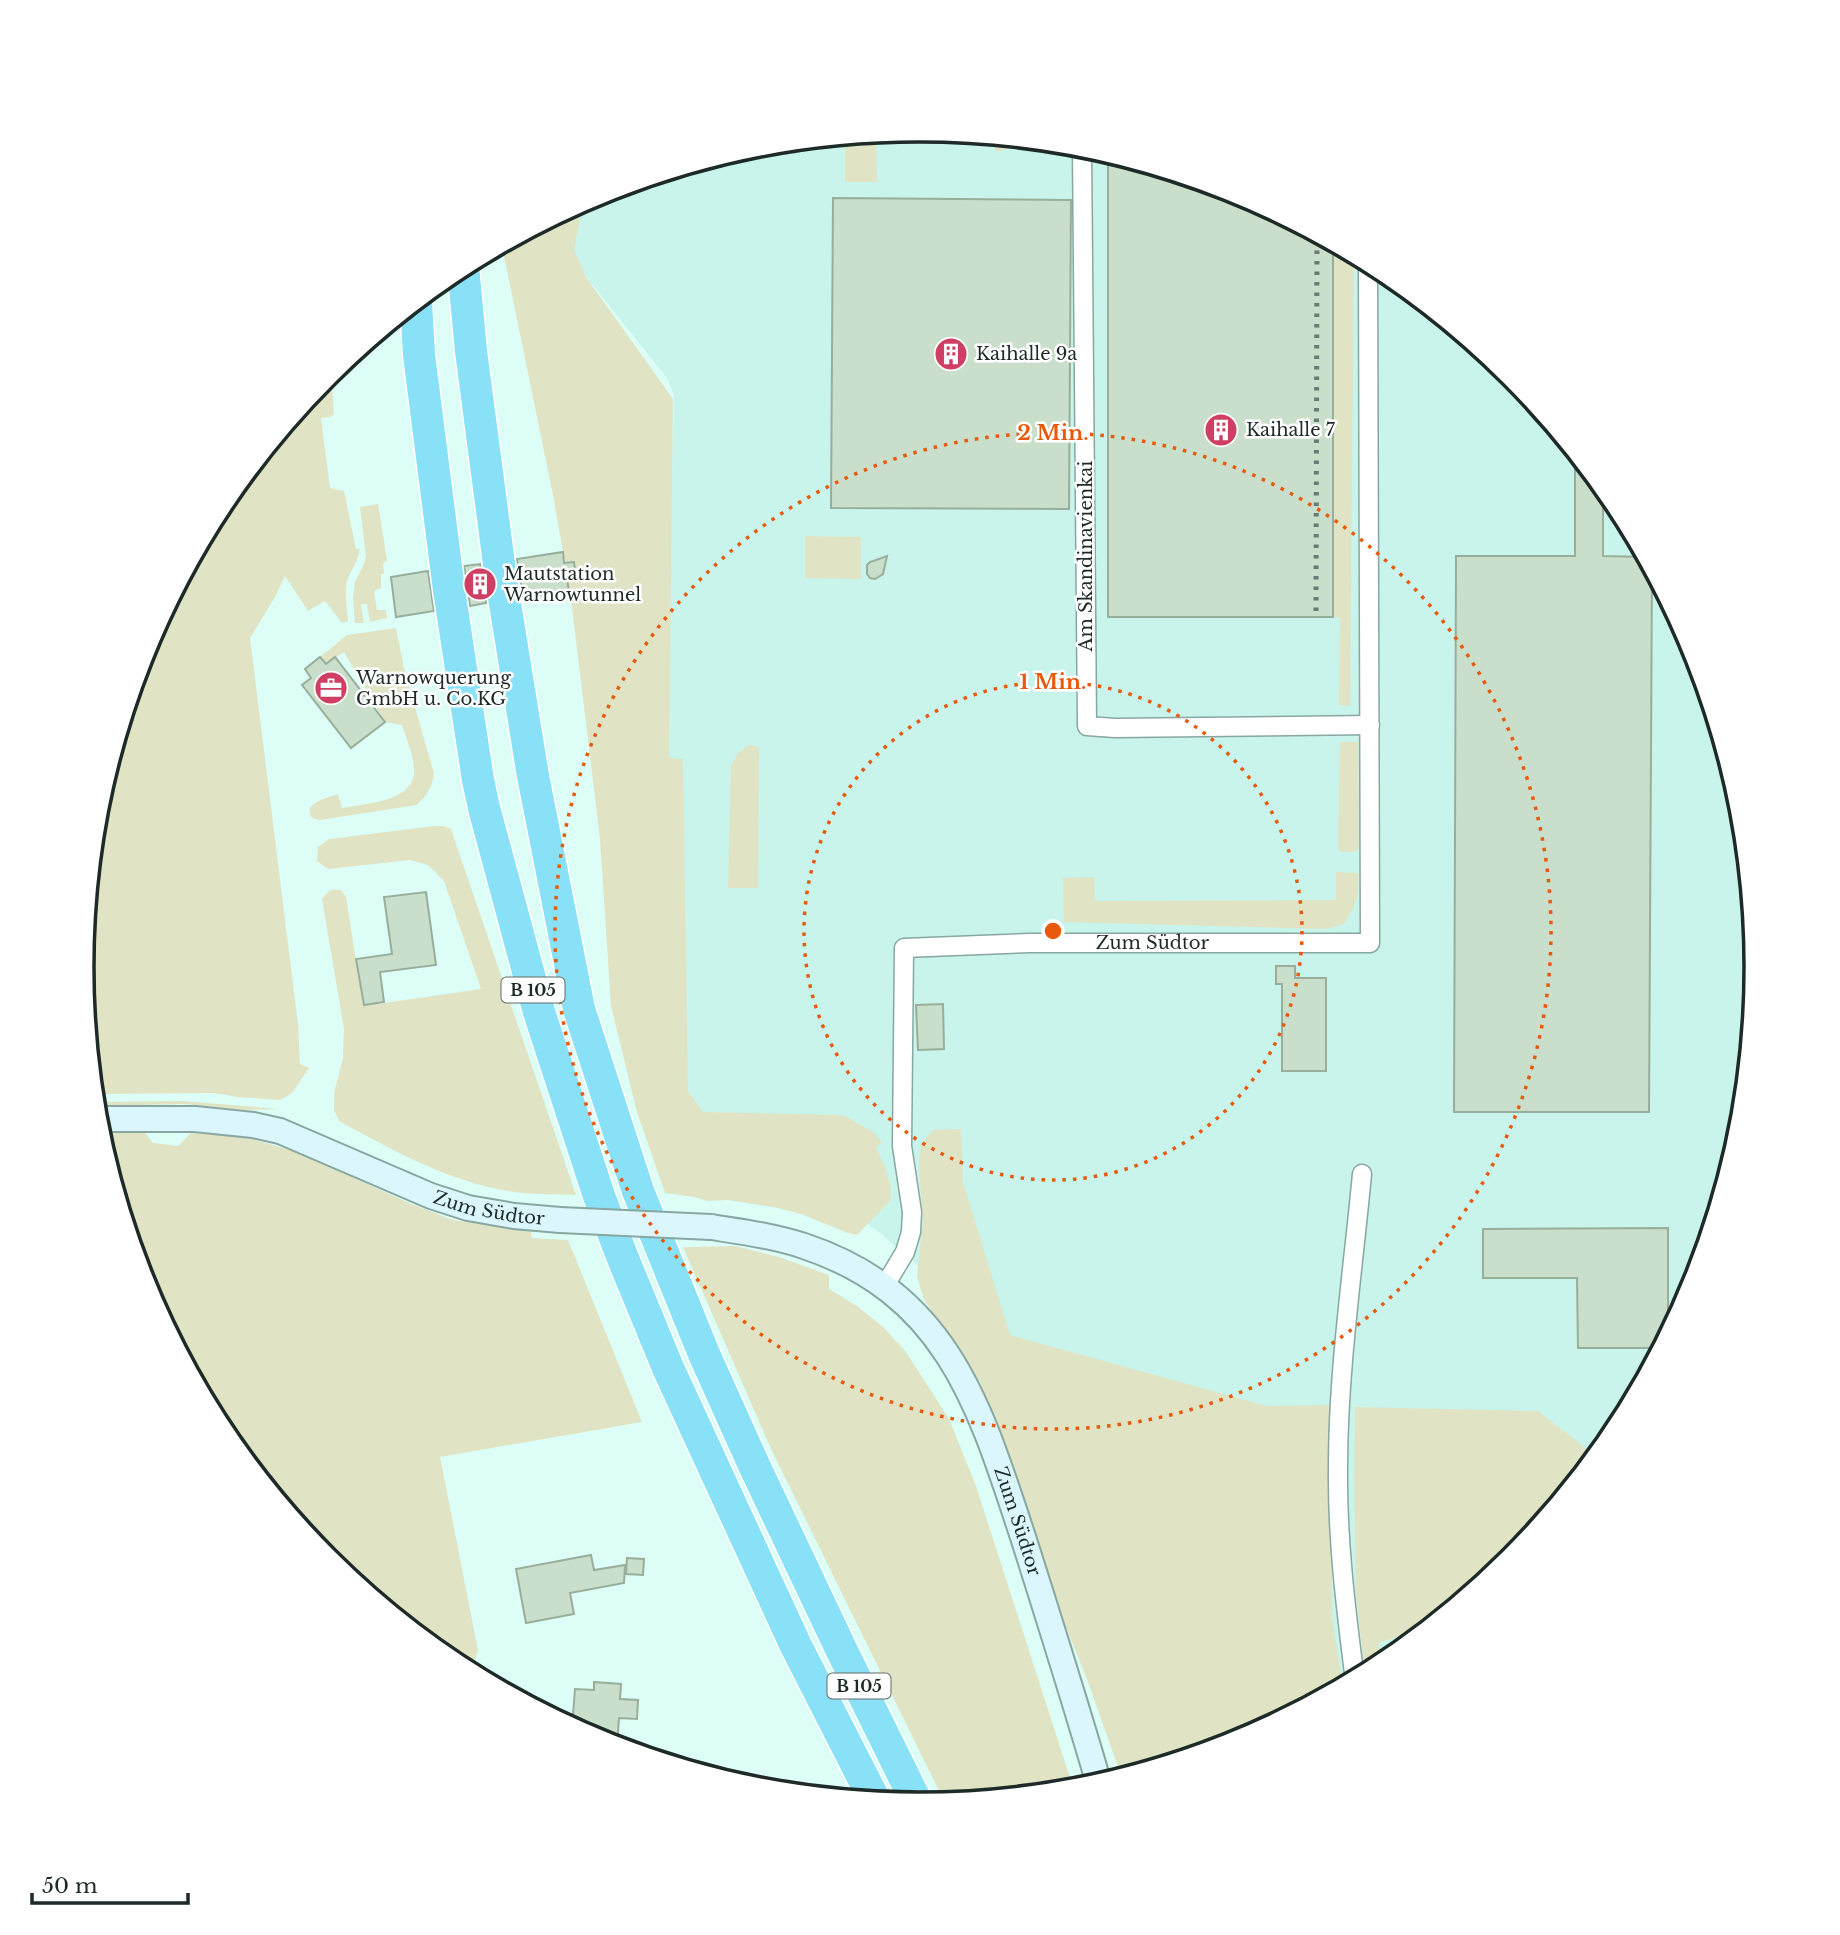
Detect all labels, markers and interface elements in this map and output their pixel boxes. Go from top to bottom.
building icon: Kaihalle 9a [932,335,970,373]
place label: Kaihalle 9a [976,343,1077,365]
building icon: Kaihalle 7 [1202,411,1240,449]
place label: Kaihalle 7 [1246,419,1336,441]
text: 2 Min. [1017,420,1089,446]
street label: Am Skandinavienkai [1075,461,1097,652]
place label: Mautstation Warnowtunnel [503,563,641,606]
building icon: Mautstation Warnowtunnel [461,565,499,603]
place label: Warnowquerung GmbH u. Co.KG [355,667,511,710]
office icon: Warnowquerung GmbH u. Co.KG [312,669,350,707]
text: 1 Min. [1019,669,1087,695]
centre of rings [1041,919,1065,943]
street label: Zum Südtor [1096,932,1209,954]
road number: B 105 [502,978,564,1002]
street label: Zum Südtor [430,1186,546,1230]
street label: Zum Südtor [989,1464,1046,1579]
road number: B 105 [828,1674,890,1698]
scale bar [32,1862,187,1906]
text: 50 m [42,1873,98,1899]

